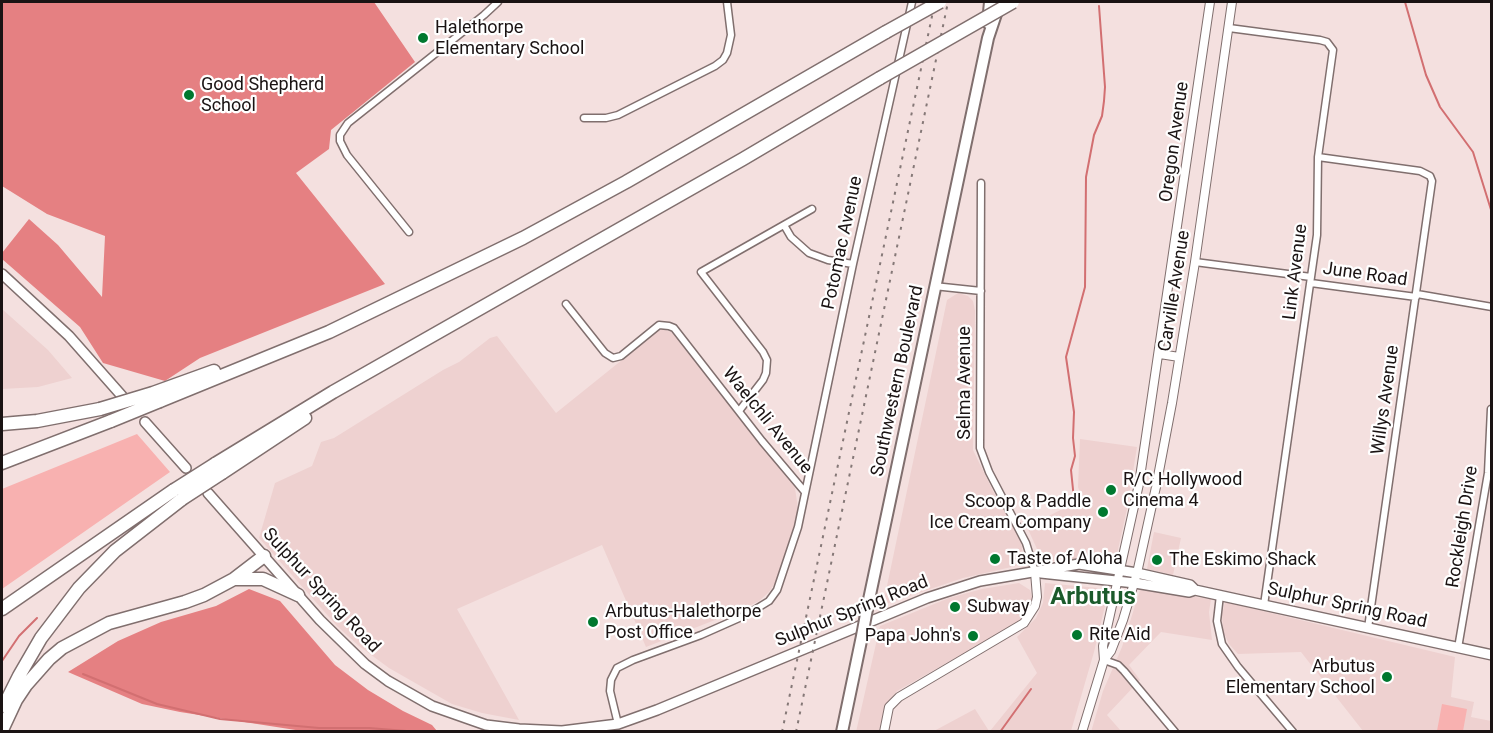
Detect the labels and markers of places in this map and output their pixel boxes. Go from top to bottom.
place label: Halethorpe Elementary School [435,17,584,60]
marker: Halethorpe Elementary School [416,31,430,45]
place label: Good Shepherd School [201,74,324,116]
marker: Good Shepherd School [182,88,196,102]
place label: R/C Hollywood Cinema 4 [1123,469,1242,512]
marker: R/C Hollywood Cinema 4 [1104,483,1118,497]
place label: Scoop & Paddle Ice Cream Company [929,491,1091,534]
marker: Scoop & Paddle Ice Cream Company [1096,505,1110,519]
place label: Taste of Aloha [1007,548,1123,570]
place label: The Eskimo Shack [1169,549,1316,571]
marker: Taste of Aloha [988,552,1002,566]
marker: The Eskimo Shack [1150,553,1164,567]
place label: Subway [967,596,1029,618]
marker: Subway [948,600,962,614]
place label: Arbutus-Halethorpe Post Office [605,601,761,644]
marker: Arbutus-Halethorpe Post Office [586,615,600,629]
place label: Rite Aid [1089,624,1151,646]
place label: Papa John's [865,625,961,647]
marker: Rite Aid [1070,628,1084,642]
marker: Papa John's [966,629,980,643]
place label: Arbutus Elementary School [1226,656,1375,698]
marker: Arbutus Elementary School [1380,670,1394,684]

